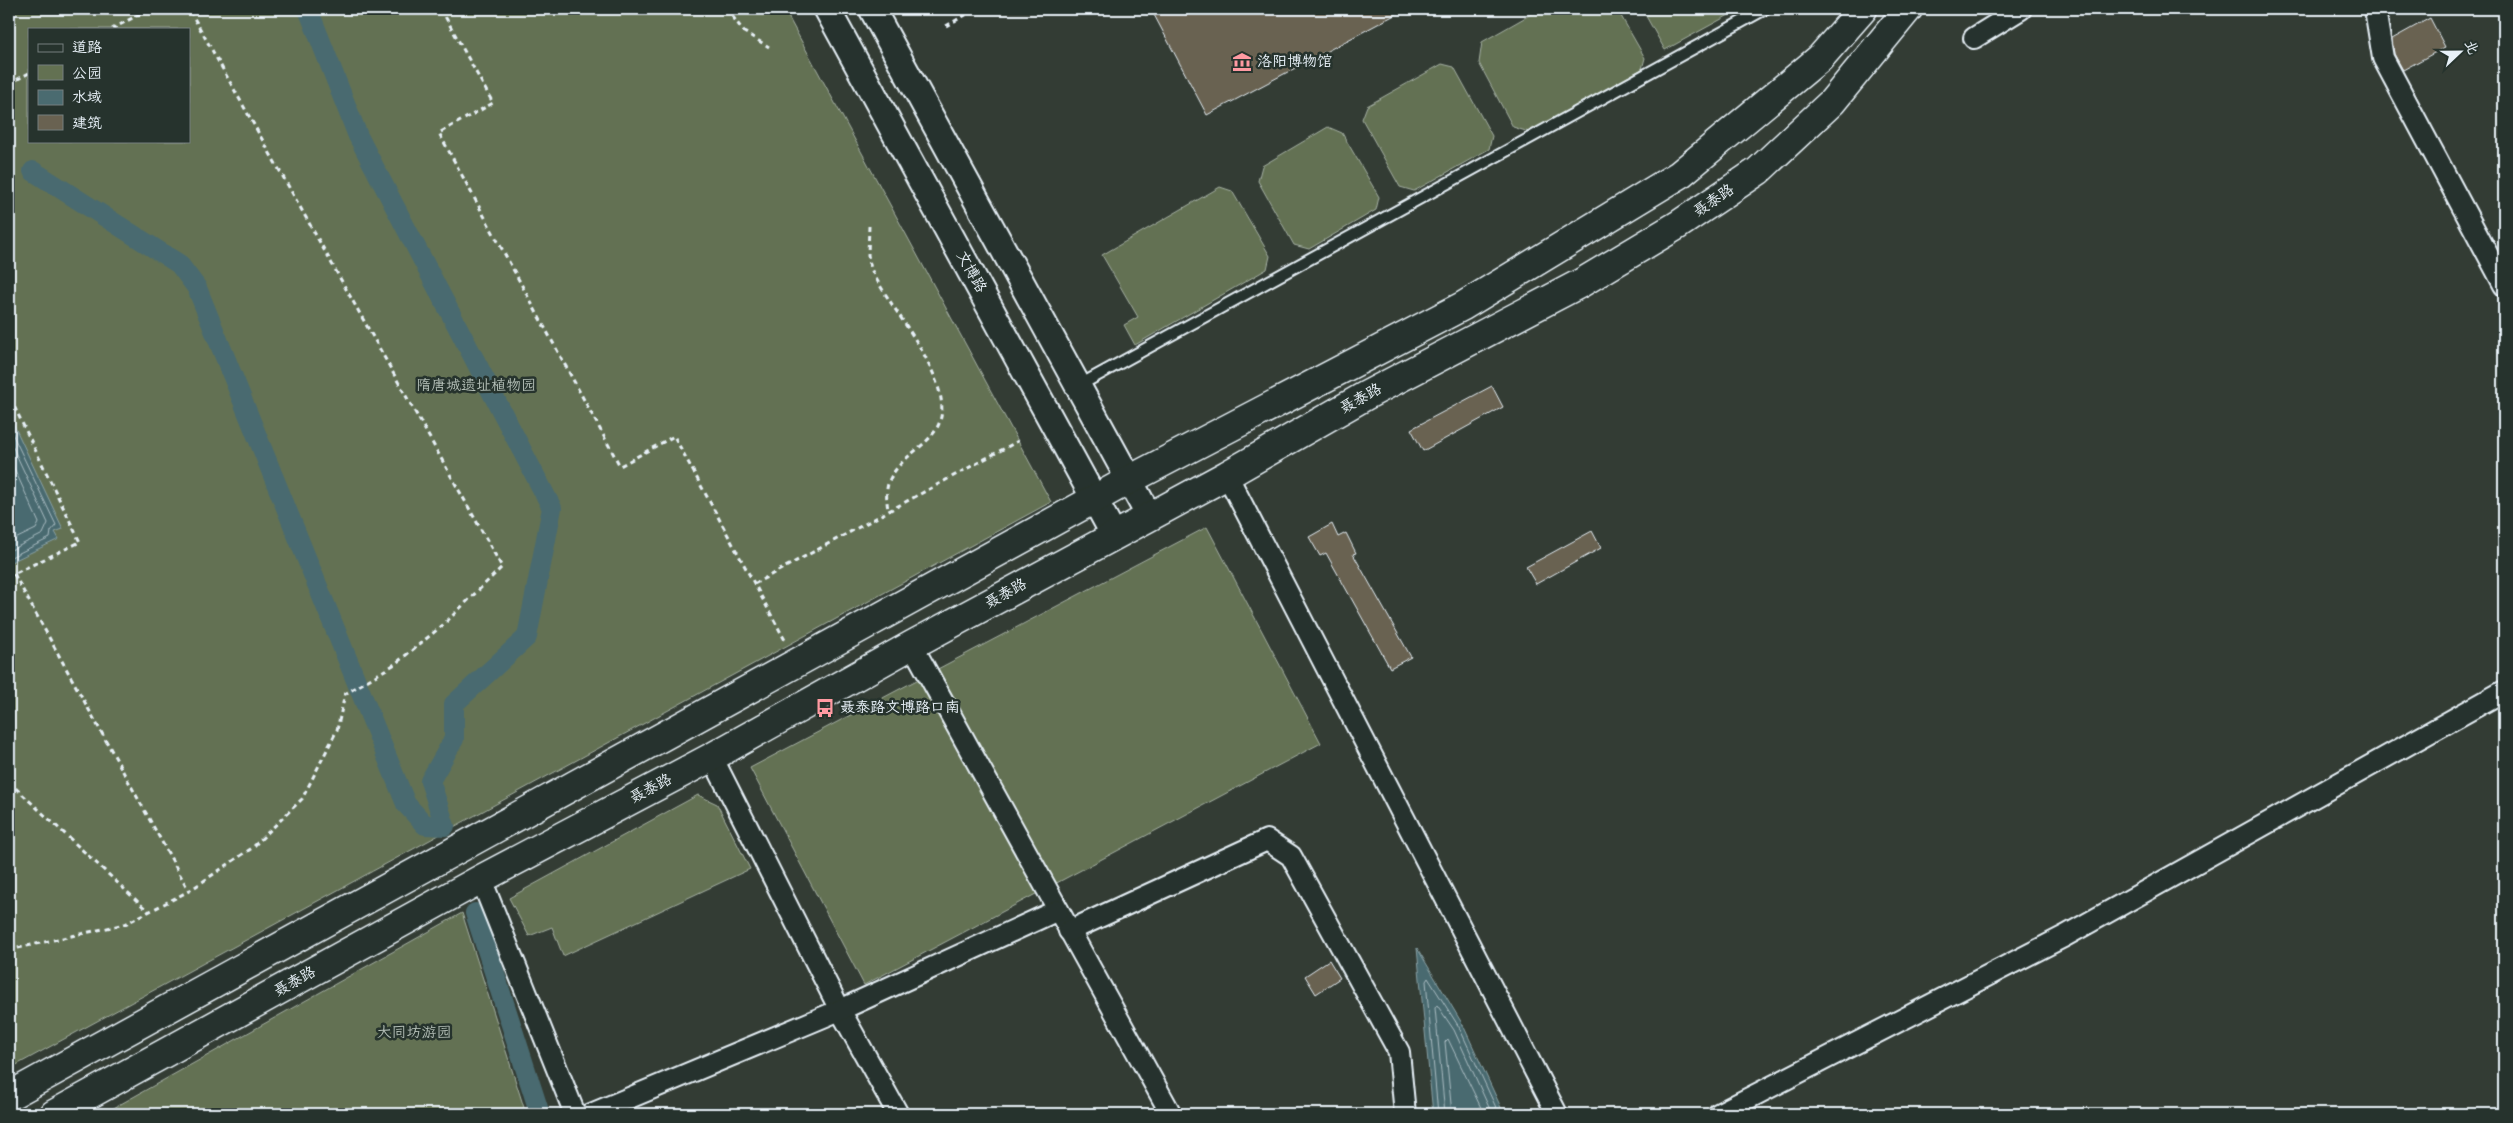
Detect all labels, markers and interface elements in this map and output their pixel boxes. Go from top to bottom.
legend [28,28,190,142]
north arrow [2436,28,2486,78]
text: 道路 [72,38,102,58]
text: 北 [2460,38,2482,57]
museum icon: 洛阳博物馆 [1231,51,1253,73]
place label: 洛阳博物馆 [1257,52,1332,72]
text: 公园 [72,64,102,84]
text: 水域 [72,88,102,108]
text: 建筑 [72,114,102,134]
street label: 聂泰路 [1690,180,1738,222]
street label: 文博路 [951,247,991,297]
park label: 隋唐城遗址植物园 [416,376,536,396]
street label: 聂泰路 [1336,379,1386,419]
street label: 聂泰路 [981,574,1031,614]
bus stop icon: 聂泰路文博路口南 [814,697,836,719]
place label: 聂泰路文博路口南 [840,698,960,718]
street label: 聂泰路 [626,770,676,808]
street label: 聂泰路 [270,962,320,1002]
park label: 大同坊游园 [376,1023,452,1043]

